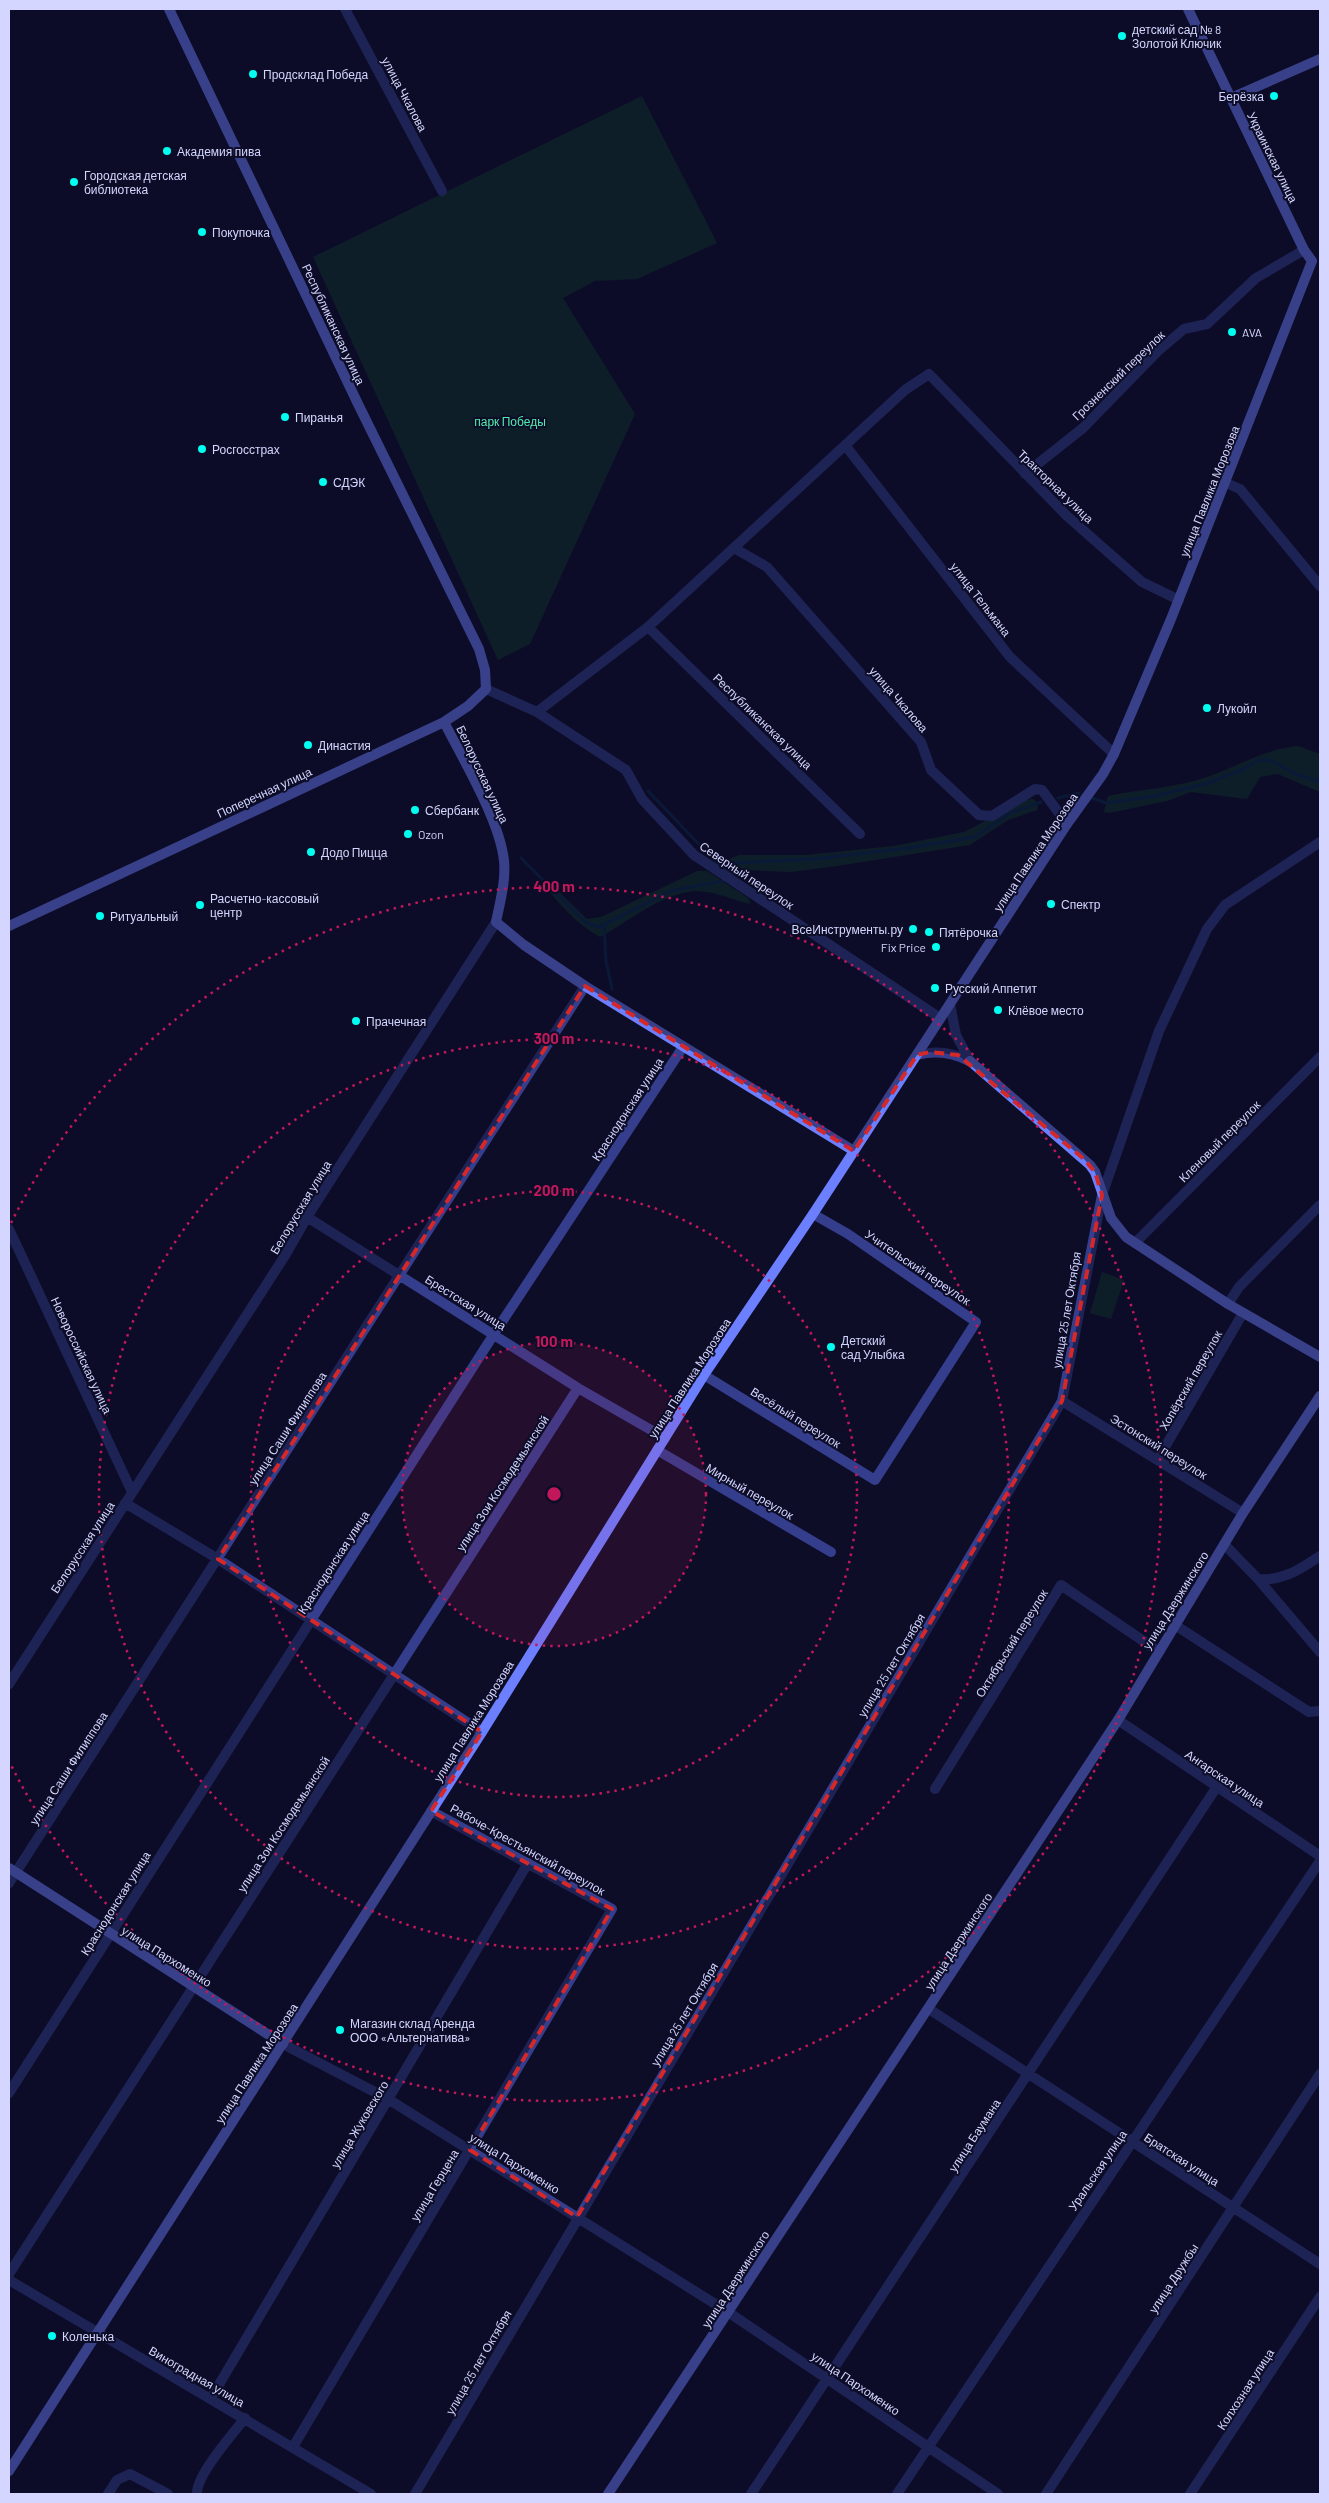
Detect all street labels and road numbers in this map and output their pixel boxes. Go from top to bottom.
street label: улица Чкалова [379,54,431,134]
street label: Украинская улица [1244,109,1301,205]
street label: Республиканская улица [299,261,368,387]
street label: Грозненский переулок [1069,327,1168,423]
street label: улица Павлика Морозова [1176,423,1243,559]
street label: Тракторная улица [1015,446,1097,526]
street label: улица Тельмана [947,559,1014,640]
street label: улица Чкалова [866,663,931,736]
street label: Республиканская улица [710,670,815,773]
street label: Белорусская улица [453,723,512,826]
street label: Поперечная улица [214,764,314,821]
street label: улица Павлика Морозова [990,790,1081,915]
street label: Северный переулок [697,838,797,913]
street label: Краснодонская улица [589,1055,666,1164]
street label: Кленовый переулок [1175,1097,1264,1185]
street label: Белорусская улица [267,1158,334,1257]
street label: Учительский переулок [862,1227,974,1309]
street label: улица 25 лет Октября [1049,1251,1084,1370]
street label: Брестская улица [422,1272,509,1334]
street label: Новороссийская улица [48,1294,115,1416]
street label: улица Павлика Морозова [645,1315,734,1441]
street label: Хопёрский переулок [1156,1327,1225,1433]
street label: улица Саши Филиппова [245,1369,330,1488]
street label: Весёлый переулок [748,1384,844,1452]
street label: Эстонский переулок [1107,1411,1211,1483]
street label: улица Зои Космодемьянской [453,1413,552,1554]
street label: Мирный переулок [703,1460,797,1523]
street label: Белорусская улица [47,1498,118,1596]
street label: Краснодонская улица [295,1508,372,1617]
street label: улица Дзержинского [1139,1548,1212,1652]
street label: Октябрьский переулок [972,1586,1051,1700]
street label: улица 25 лет Октября [855,1611,928,1720]
street label: улица Павлика Морозова [430,1658,517,1785]
street label: улица Саши Филиппова [26,1709,111,1828]
street label: Ангарская улица [1182,1746,1267,1811]
street label: улица Зои Космодемьянской [234,1754,333,1895]
street label: Рабоче-Крестьянский переулок [448,1801,608,1899]
street label: Краснодонская улица [77,1848,154,1958]
street label: улица Дзержинского [921,1890,996,1993]
street label: улица Пархоменко [119,1923,215,1990]
street label: улица 25 лет Октября [648,1960,721,2069]
street label: улица Павлика Морозова [212,2000,301,2126]
street label: улица Жуковского [327,2077,392,2171]
street label: улица Баумана [945,2096,1004,2175]
street label: Уральская улица [1065,2127,1130,2213]
street label: улица Пархоменко [467,2130,563,2197]
street label: Братская улица [1141,2130,1222,2189]
street label: улица Герцена [407,2146,462,2224]
street label: улица Дзержинского [698,2228,773,2331]
street label: улица Дружбы [1145,2241,1201,2316]
street label: улица 25 лет Октября [442,2307,514,2417]
street label: Виноградная улица [146,2343,248,2410]
street label: Колхозная улица [1214,2346,1277,2433]
street label: улица Пархоменко [809,2348,903,2419]

